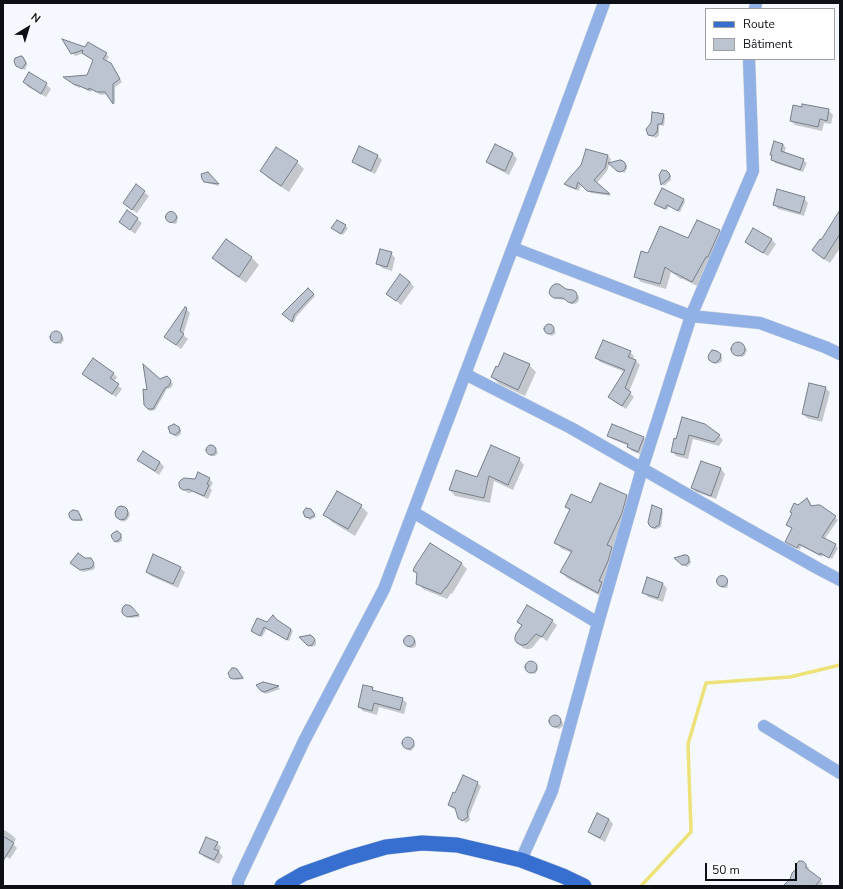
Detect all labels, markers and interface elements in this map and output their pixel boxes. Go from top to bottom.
north arrow [8,8,48,48]
legend [705,8,835,60]
text: N [28,10,44,27]
text: Route [743,16,775,32]
text: Bâtiment [743,36,792,52]
scale bar [707,855,799,881]
text: 50 m [712,862,740,878]

